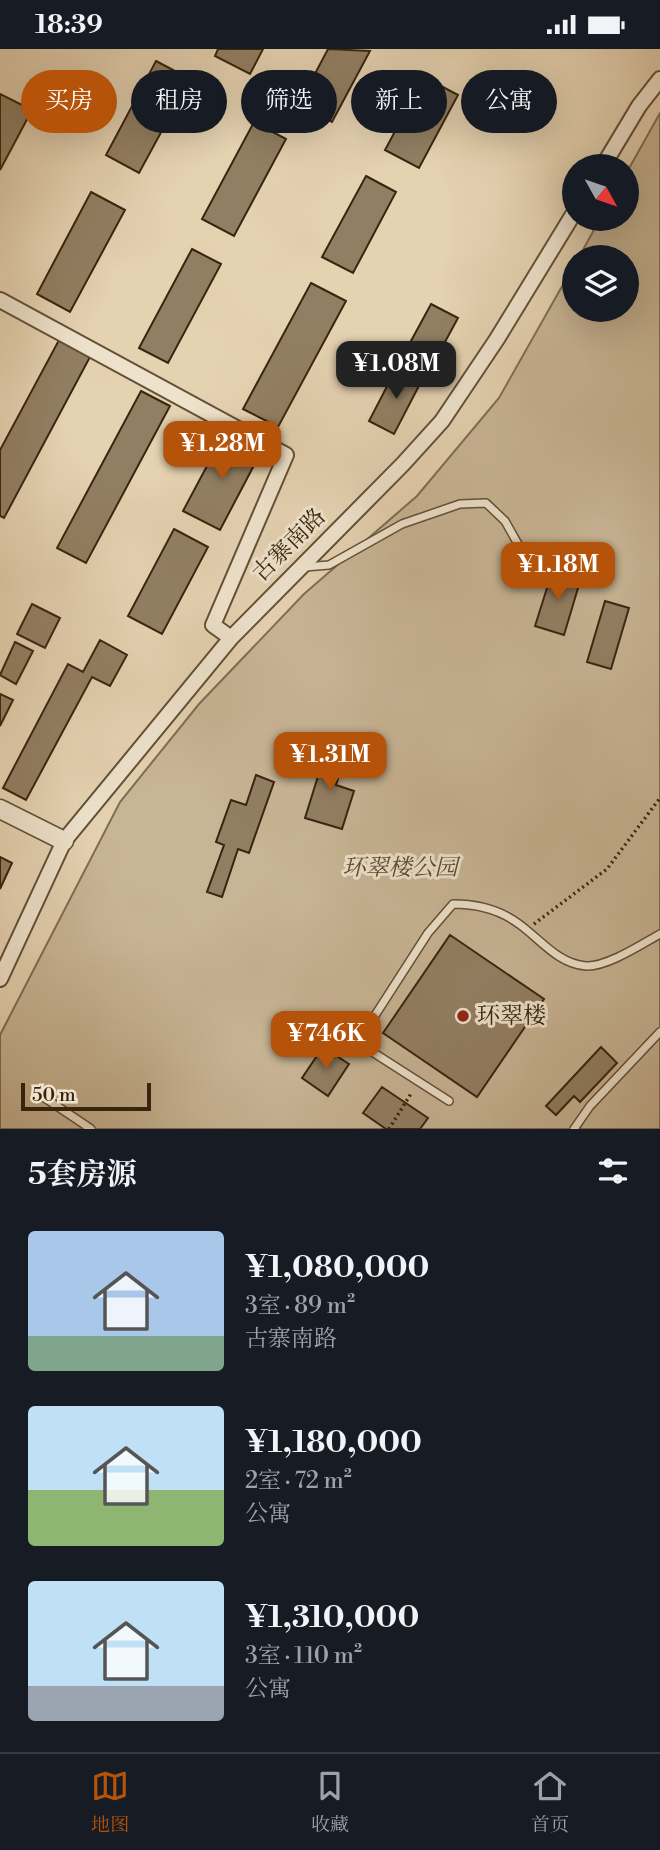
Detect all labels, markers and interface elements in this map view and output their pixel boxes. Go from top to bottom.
text: 18:39 [35,9,103,41]
chip: 买房 [21,70,117,133]
chip: 租房 [131,70,227,133]
chip: 筛选 [241,70,337,133]
chip: 新上 [351,70,447,133]
chip: 公寓 [461,70,557,133]
north arrow [562,154,639,231]
map controls [562,154,639,322]
button: layers [562,245,639,322]
pin: ¥1.08M [339,341,453,401]
text: ¥1.08M [352,350,440,378]
pin: ¥1.28M [165,421,279,481]
text: ¥1.28M [179,430,265,458]
street label: 古寨南路 [247,503,331,587]
pin: ¥1.18M [501,543,615,602]
text: ¥1.18M [517,551,599,579]
pin: ¥1.31M [273,733,387,792]
text: ¥1.31M [290,741,370,769]
park label: 环翠楼公园 [343,854,462,882]
place label: 环翠楼 [477,1002,546,1030]
marker: 环翠楼 [455,1008,471,1024]
pin: ¥746K [277,1011,375,1071]
text: ¥746K [287,1020,365,1048]
scale bar [21,1080,150,1112]
text: 50 m [32,1083,76,1107]
icon: filters [594,1152,632,1190]
text: 5套房源 [28,1156,137,1194]
text: ¥1,080,000 [245,1249,429,1287]
icon: home [84,1259,168,1343]
text: 3室 · 89 m² [245,1292,355,1320]
text: 古寨南路 [245,1325,337,1353]
text: ¥1,180,000 [245,1424,422,1462]
icon: home [84,1434,168,1518]
text: 2室 · 72 m² [245,1467,352,1495]
text: 公寓 [245,1500,291,1528]
text: ¥1,310,000 [245,1599,419,1637]
icon: home [84,1609,168,1693]
text: 3室 · 110 m² [245,1642,362,1670]
text: 公寓 [245,1675,291,1703]
tab: 地图 [91,1767,129,1837]
tab: 收藏 [311,1767,349,1837]
tab: 首页 [531,1767,569,1837]

